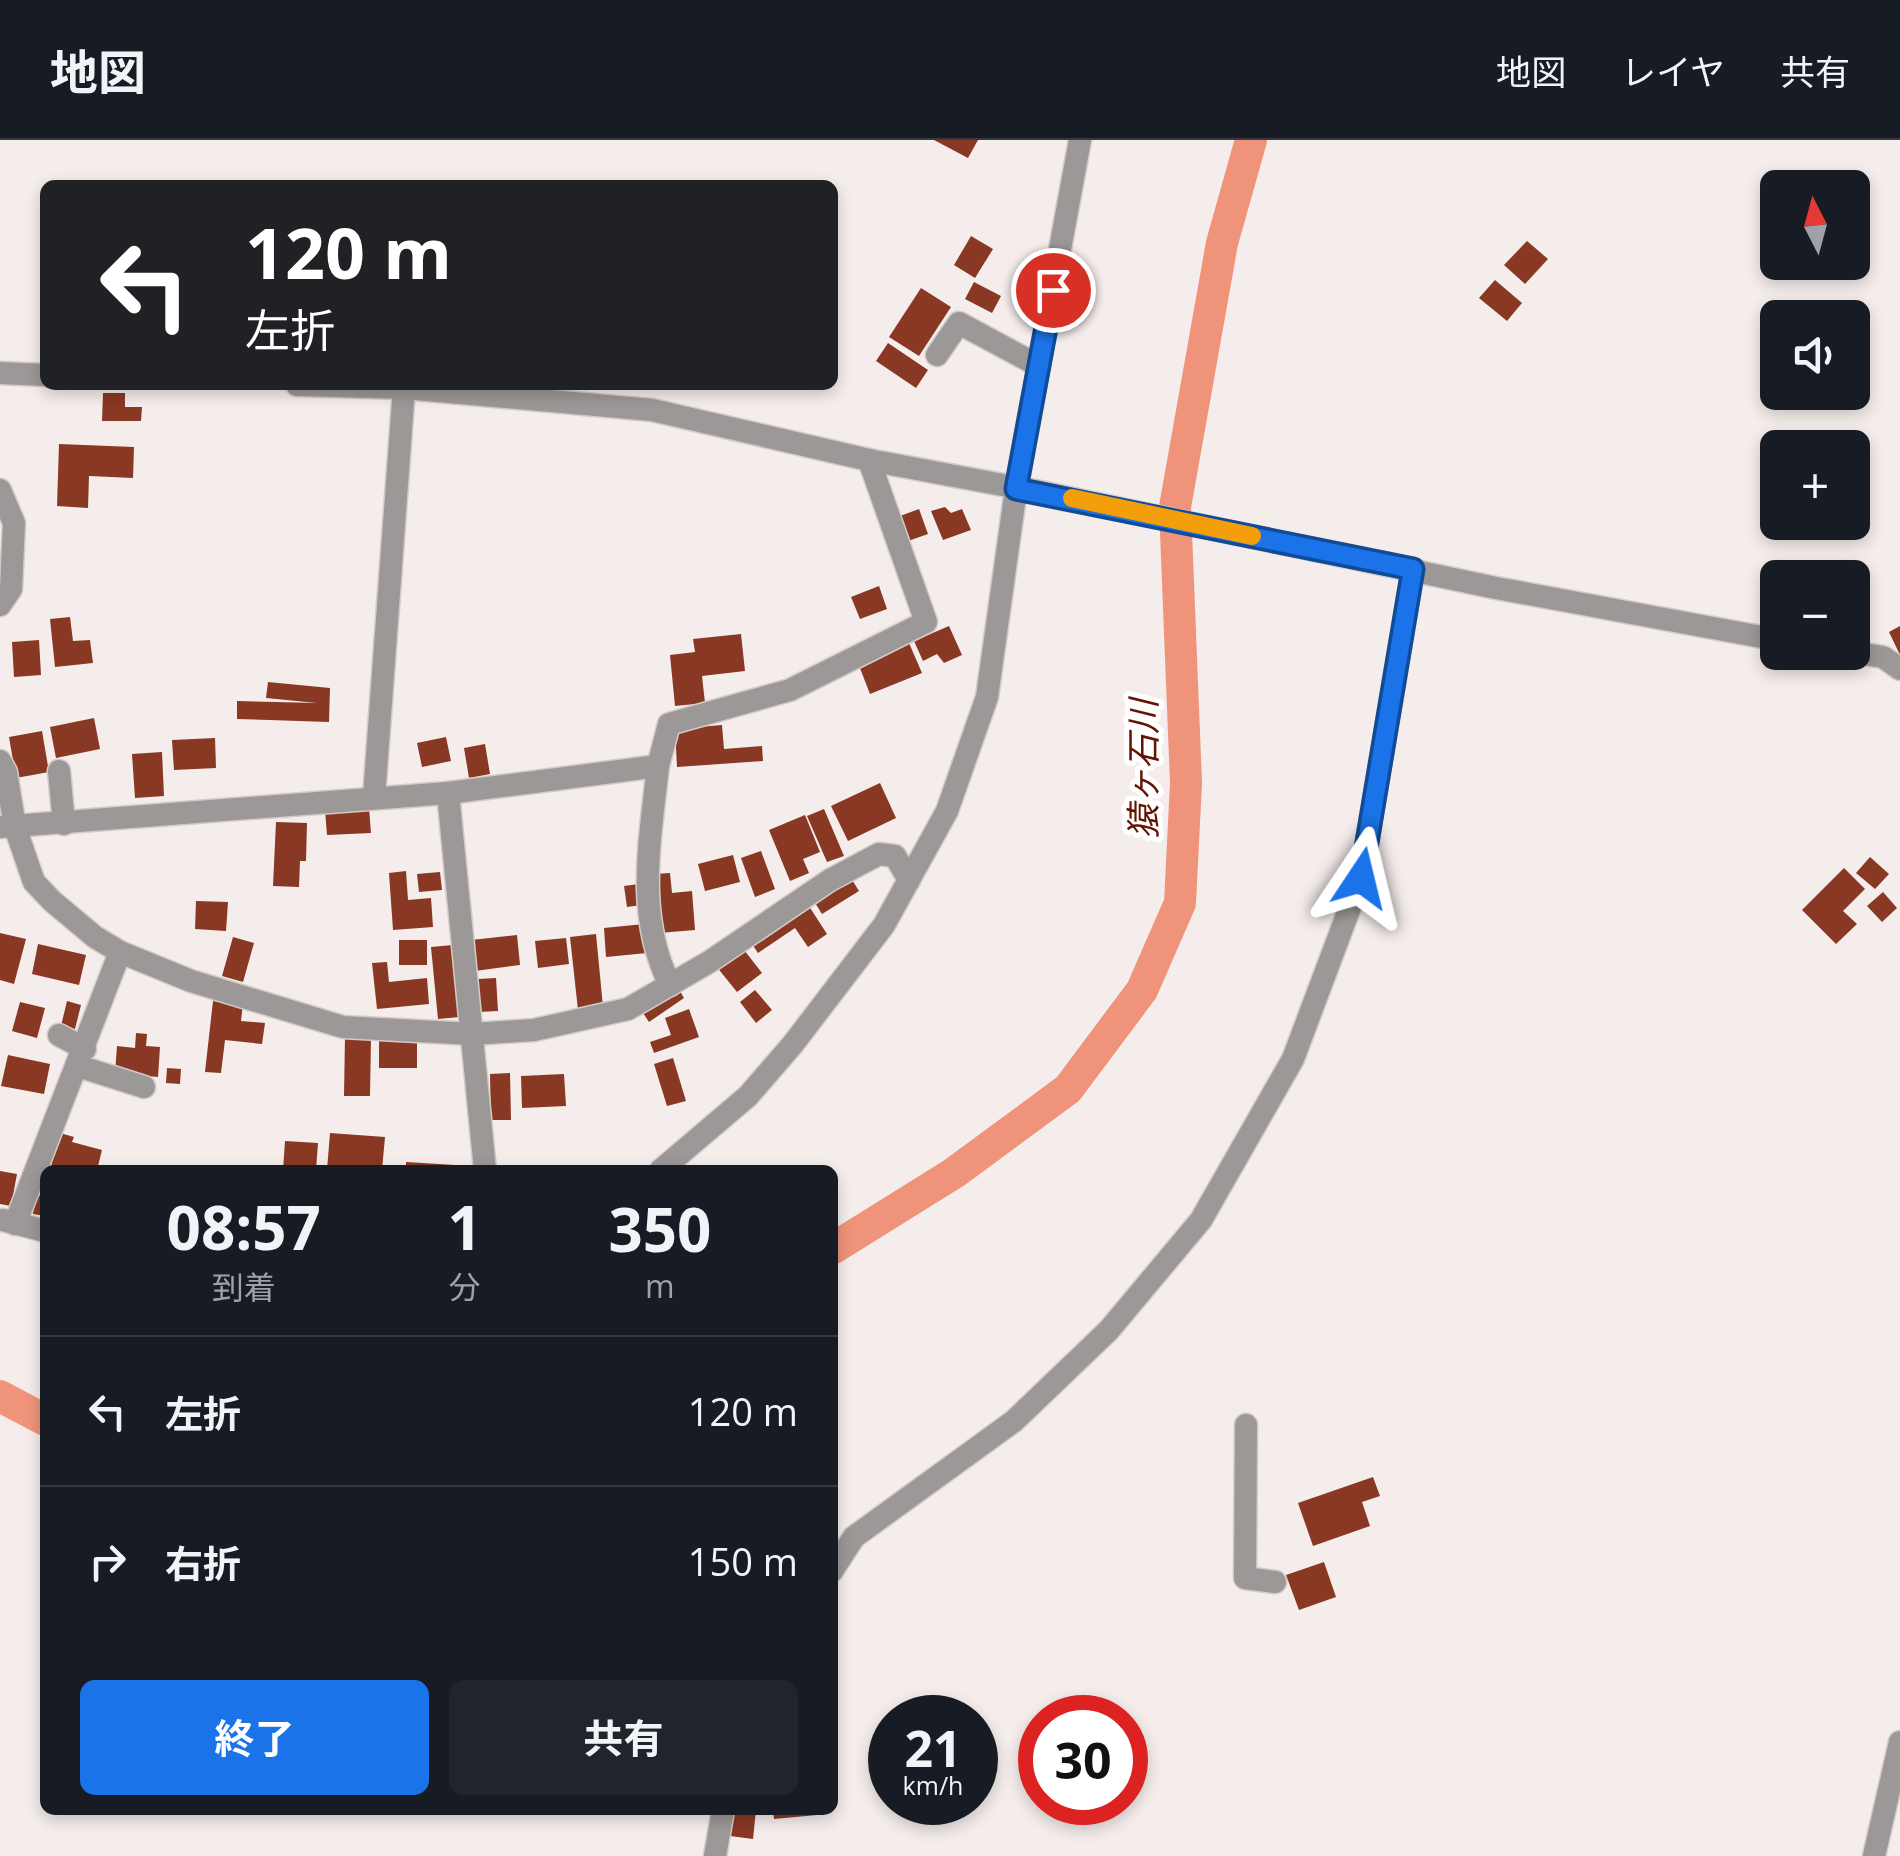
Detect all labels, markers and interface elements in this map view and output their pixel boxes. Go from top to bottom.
text: 地図 [50,39,146,104]
text: 地図 [1496,48,1566,95]
text: レイヤ [1621,48,1725,95]
text: 共有 [1780,48,1850,95]
north arrow [1760,170,1870,280]
map controls [1760,170,1870,670]
text: 120 m [245,204,452,300]
icon: left [80,220,210,350]
pin [1011,248,1096,333]
icon: arrive [1026,263,1081,318]
text: 左折 [245,299,335,360]
button: sound [1760,300,1870,410]
button: + [1760,430,1870,540]
button: − [1760,560,1870,670]
water label: 猿ヶ石川 [1119,695,1166,839]
position arrow [1309,826,1413,930]
text: 08:57 [167,1186,321,1268]
text: 1 [448,1186,482,1268]
text: 350 [608,1188,711,1270]
text: m [645,1264,675,1307]
text: 到着 [212,1265,276,1308]
text: 分 [449,1265,481,1308]
icon: left [80,1384,135,1439]
text: 120 m [688,1385,798,1437]
text: 左折 [165,1387,241,1439]
icon: right [80,1534,135,1589]
text: 150 m [688,1535,798,1587]
text: 右折 [165,1537,241,1589]
button: 終了 [80,1680,429,1795]
button: 共有 [449,1680,798,1795]
speed limit sign: 30 [1018,1695,1148,1825]
text: 21 [904,1714,962,1782]
text: km/h [903,1768,963,1802]

